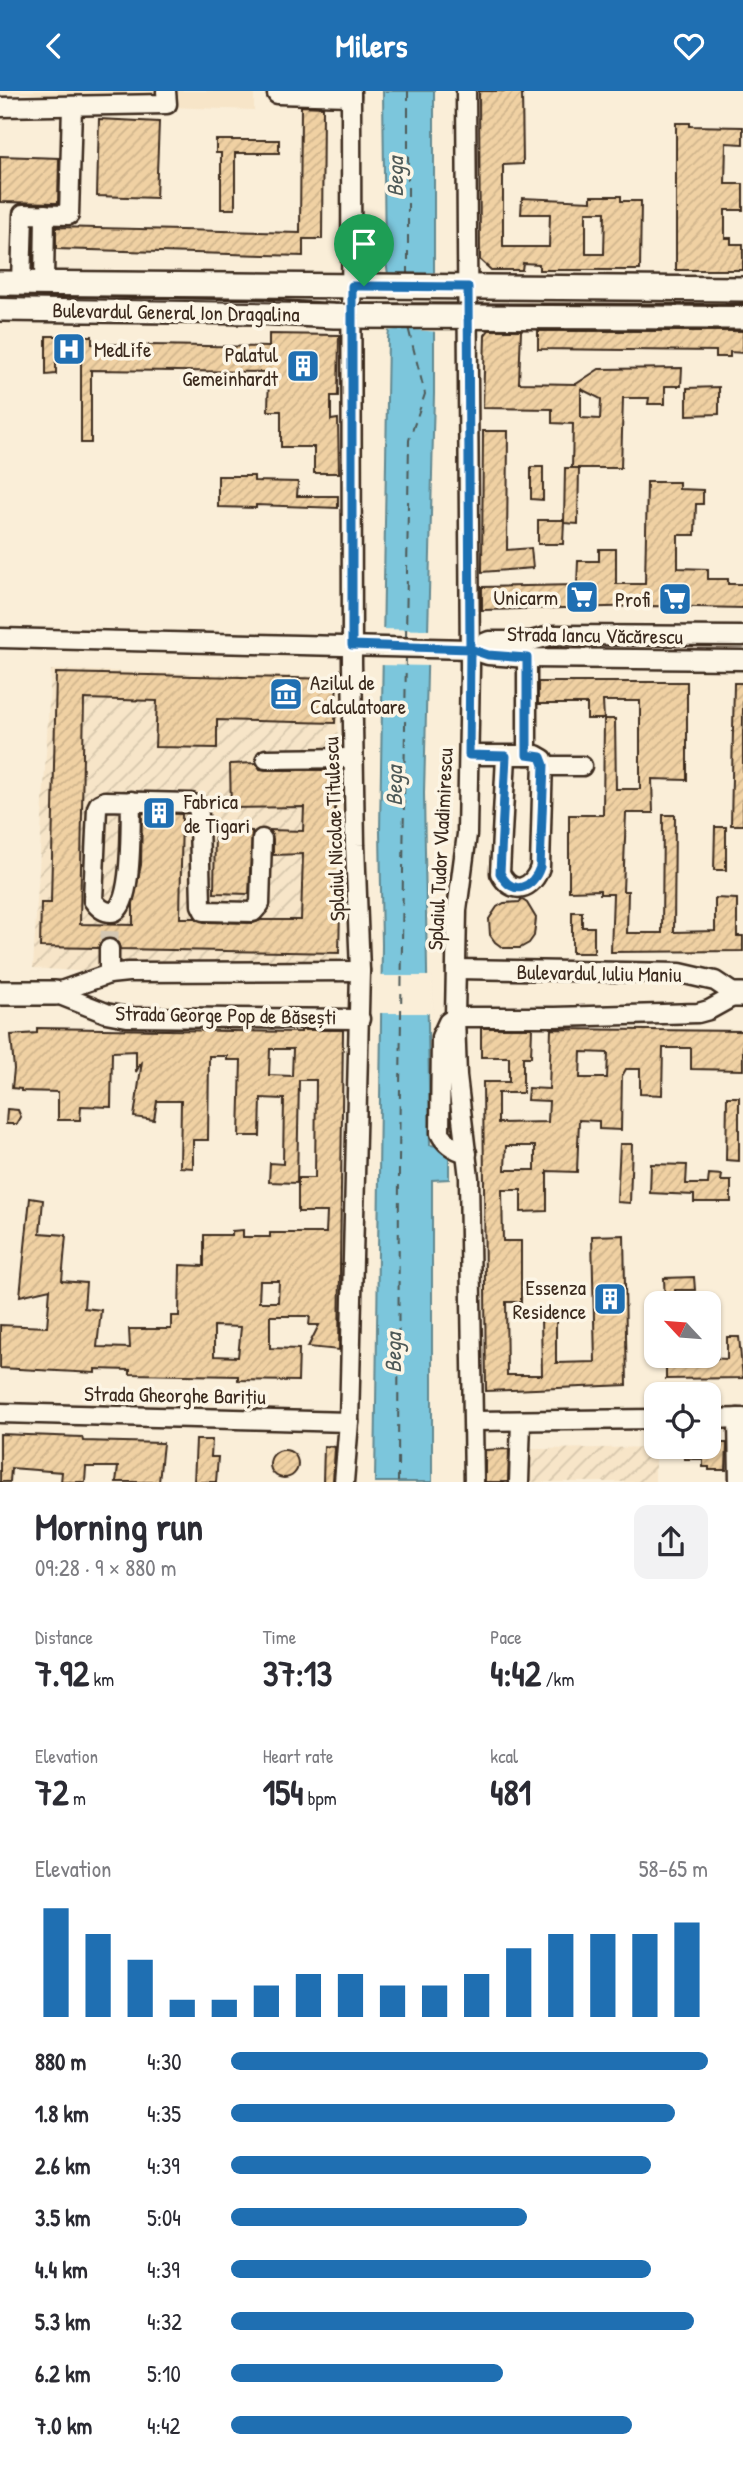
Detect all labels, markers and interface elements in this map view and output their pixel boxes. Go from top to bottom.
text: Milers [335,24,408,67]
icon: back [35,27,73,65]
icon: heart [670,27,708,65]
water label: Bega [379,155,411,197]
pin [334,214,394,286]
icon: arrive [345,225,383,263]
street label: Bulevardul General Ion Dragalina [52,295,300,329]
hospital icon: MedLife [50,330,88,368]
place label: MedLife [94,335,151,364]
place label: Palatul Gemeinhardt [182,340,279,393]
building icon: Palatul Gemeinhardt [284,347,322,385]
supermarket icon: Unicarm [563,578,601,616]
supermarket icon: Profi [656,580,694,618]
place label: Unicarm [494,583,558,612]
place label: Profi [615,585,651,614]
street label: Strada Iancu Văcărescu [507,619,684,651]
place label: Azilul de Calculatoare [310,668,406,721]
museum icon: Azilul de Calculatoare [267,675,305,713]
street label: Splaiul Nicolae Titulescu [316,736,352,922]
street label: Splaiul Tudor Vladimirescu [420,747,460,951]
water label: Bega [378,764,410,806]
place label: Fabrica de Tigari [183,787,250,840]
building icon: Fabrica de Tigari [140,794,178,832]
street label: Bulevardul Iuliu Maniu [516,957,682,989]
street label: Strada George Pop de Băsești [115,999,337,1031]
place label: Essenza Residence [513,1273,586,1326]
building icon: Essenza Residence [591,1280,629,1318]
north arrow [644,1291,721,1369]
map controls [644,1291,721,1459]
water label: Bega [377,1331,409,1373]
street label: Strada Gheorghe Barițiu [84,1379,267,1411]
button: locate [644,1382,721,1459]
text: Morning run [35,1500,203,1552]
button: share [634,1505,708,1579]
text: 09:28 · 9 × 880 m [35,1552,176,1583]
text: Distance [35,1624,93,1650]
text: Time [263,1624,296,1650]
text: Pace [490,1624,522,1650]
text: 7.92 [35,1650,89,1697]
text: 37:13 [263,1650,332,1697]
text: 4:42 [490,1650,541,1697]
text: km [89,1666,114,1692]
text: /km [541,1666,574,1692]
text: Elevation [35,1743,98,1769]
text: Heart rate [263,1743,334,1769]
text: kcal [490,1743,518,1769]
text: 72 [35,1769,69,1816]
text: 154 [263,1769,303,1816]
text: 481 [490,1769,531,1816]
text: m [69,1785,86,1811]
text: bpm [303,1785,337,1811]
text: Elevation [35,1853,111,1884]
text: 58–65 m [639,1853,708,1884]
text: 880 m [35,2046,86,2077]
text: 4:30 [147,2046,182,2077]
text: 1.8 km [35,2098,89,2129]
text: 4:35 [147,2098,181,2129]
text: 2.6 km [35,2150,90,2181]
text: 4:39 [147,2150,180,2181]
text: 3.5 km [35,2202,90,2233]
text: 5:04 [147,2202,181,2233]
text: 4.4 km [35,2254,88,2285]
text: 4:39 [147,2254,180,2285]
text: 5.3 km [35,2306,90,2337]
text: 4:32 [147,2306,182,2337]
text: 6.2 km [35,2358,90,2389]
text: 5:10 [147,2358,181,2389]
text: 7.0 km [35,2410,92,2441]
text: 4:42 [147,2410,180,2441]

